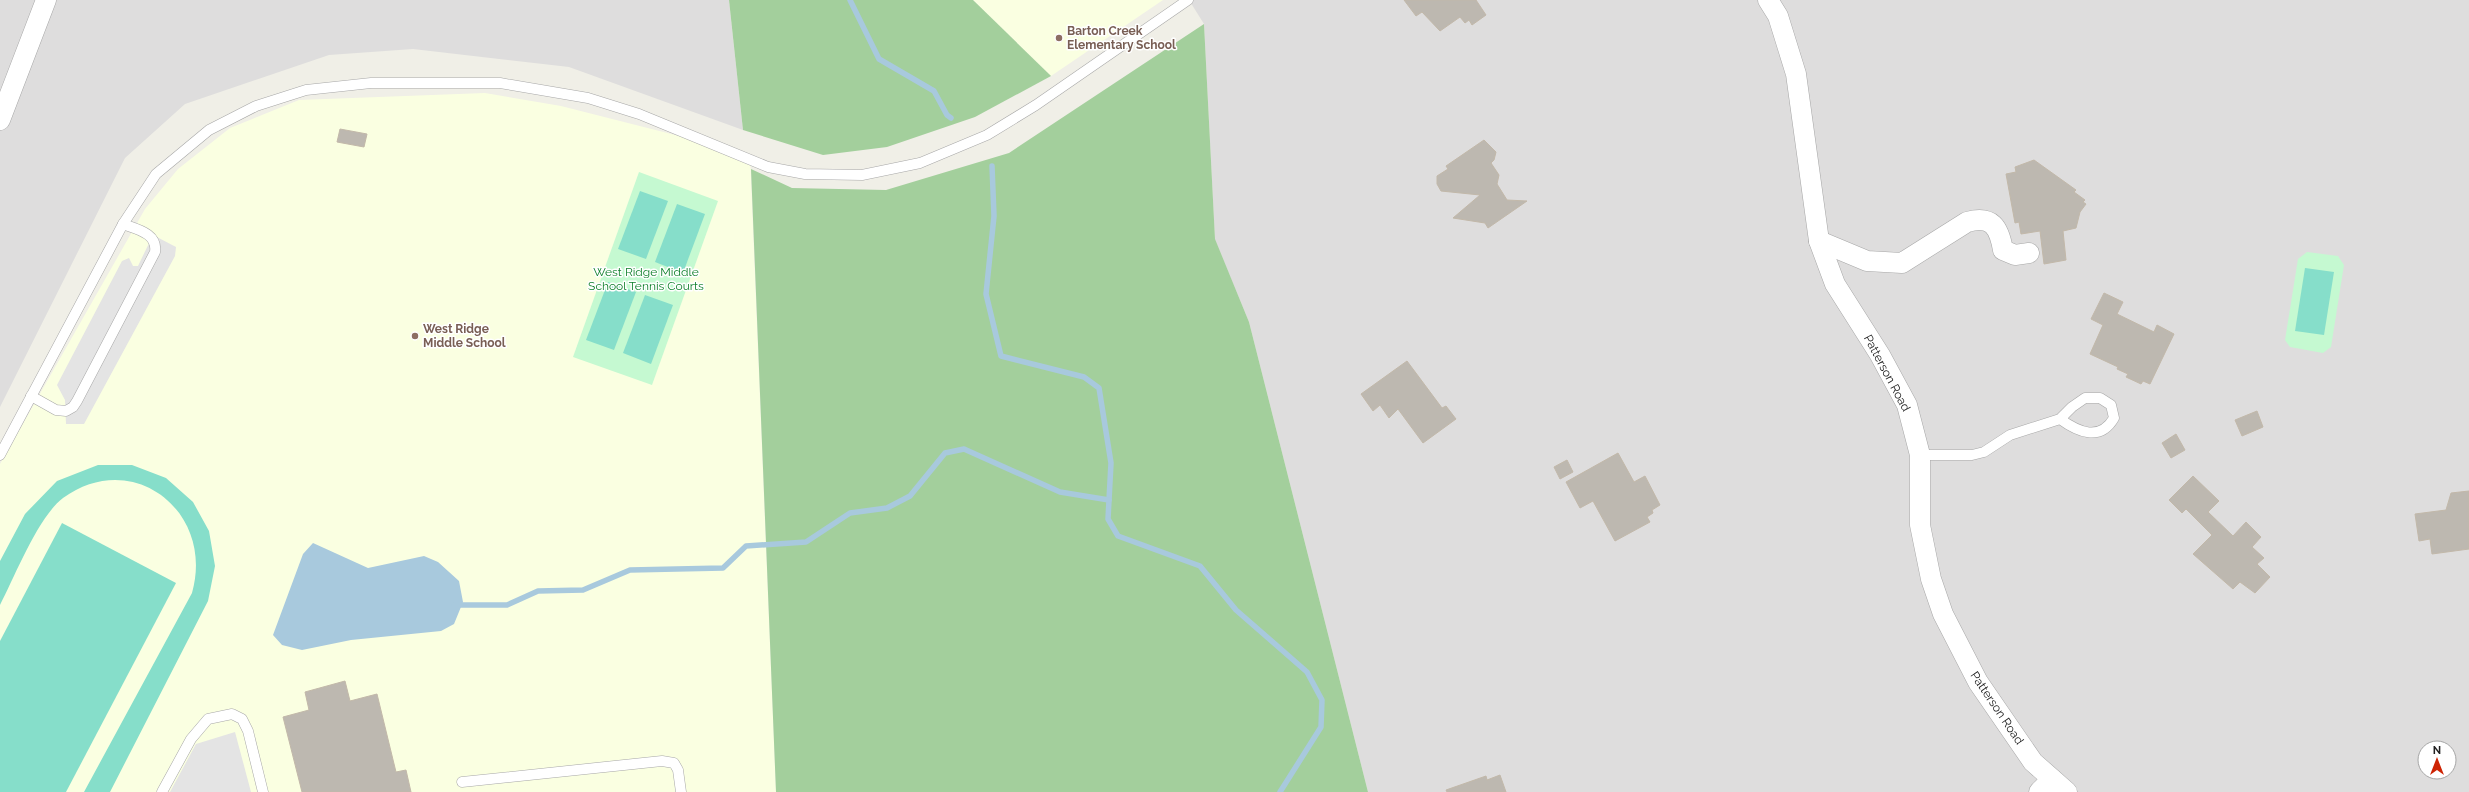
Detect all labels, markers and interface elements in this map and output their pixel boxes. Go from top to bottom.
place label: Barton Creek Elementary School [1067,24,1176,52]
marker: Barton Creek Elementary School [1054,33,1064,43]
park label: West Ridge Middle School Tennis Courts [588,265,704,293]
place label: West Ridge Middle School [423,322,506,350]
marker: West Ridge Middle School [410,331,420,341]
street label: Patterson Road [1861,332,1913,414]
street label: Patterson Road [1967,669,2027,747]
north arrow [2417,740,2457,780]
text: N [2433,744,2441,757]

